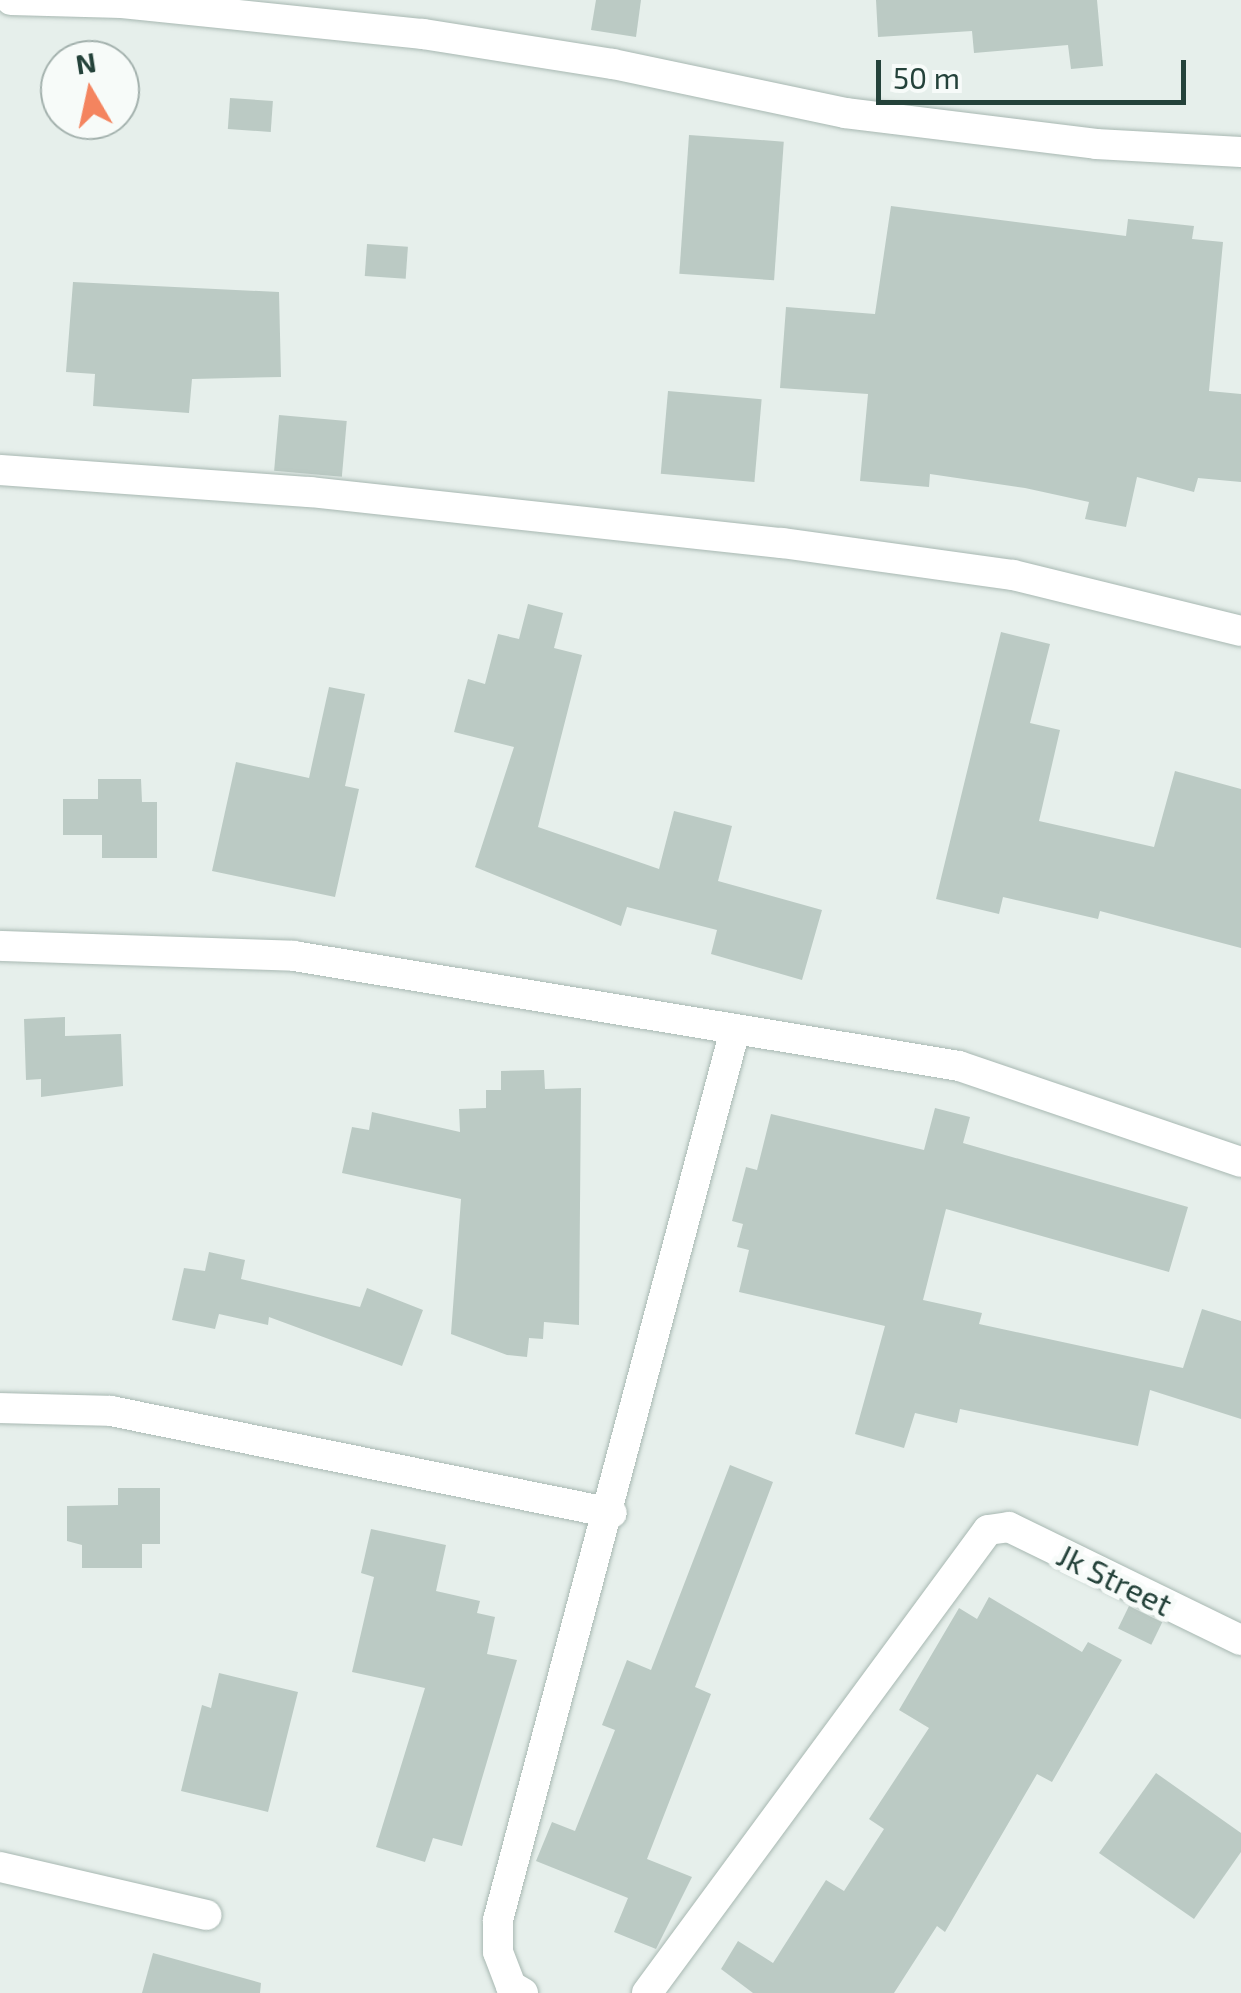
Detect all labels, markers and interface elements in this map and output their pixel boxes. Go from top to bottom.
north arrow [40,40,140,140]
scale bar [881,40,1191,102]
text: N [73,44,98,81]
text: 50 m [893,59,960,95]
street label: Jk Street [1051,1535,1179,1623]

